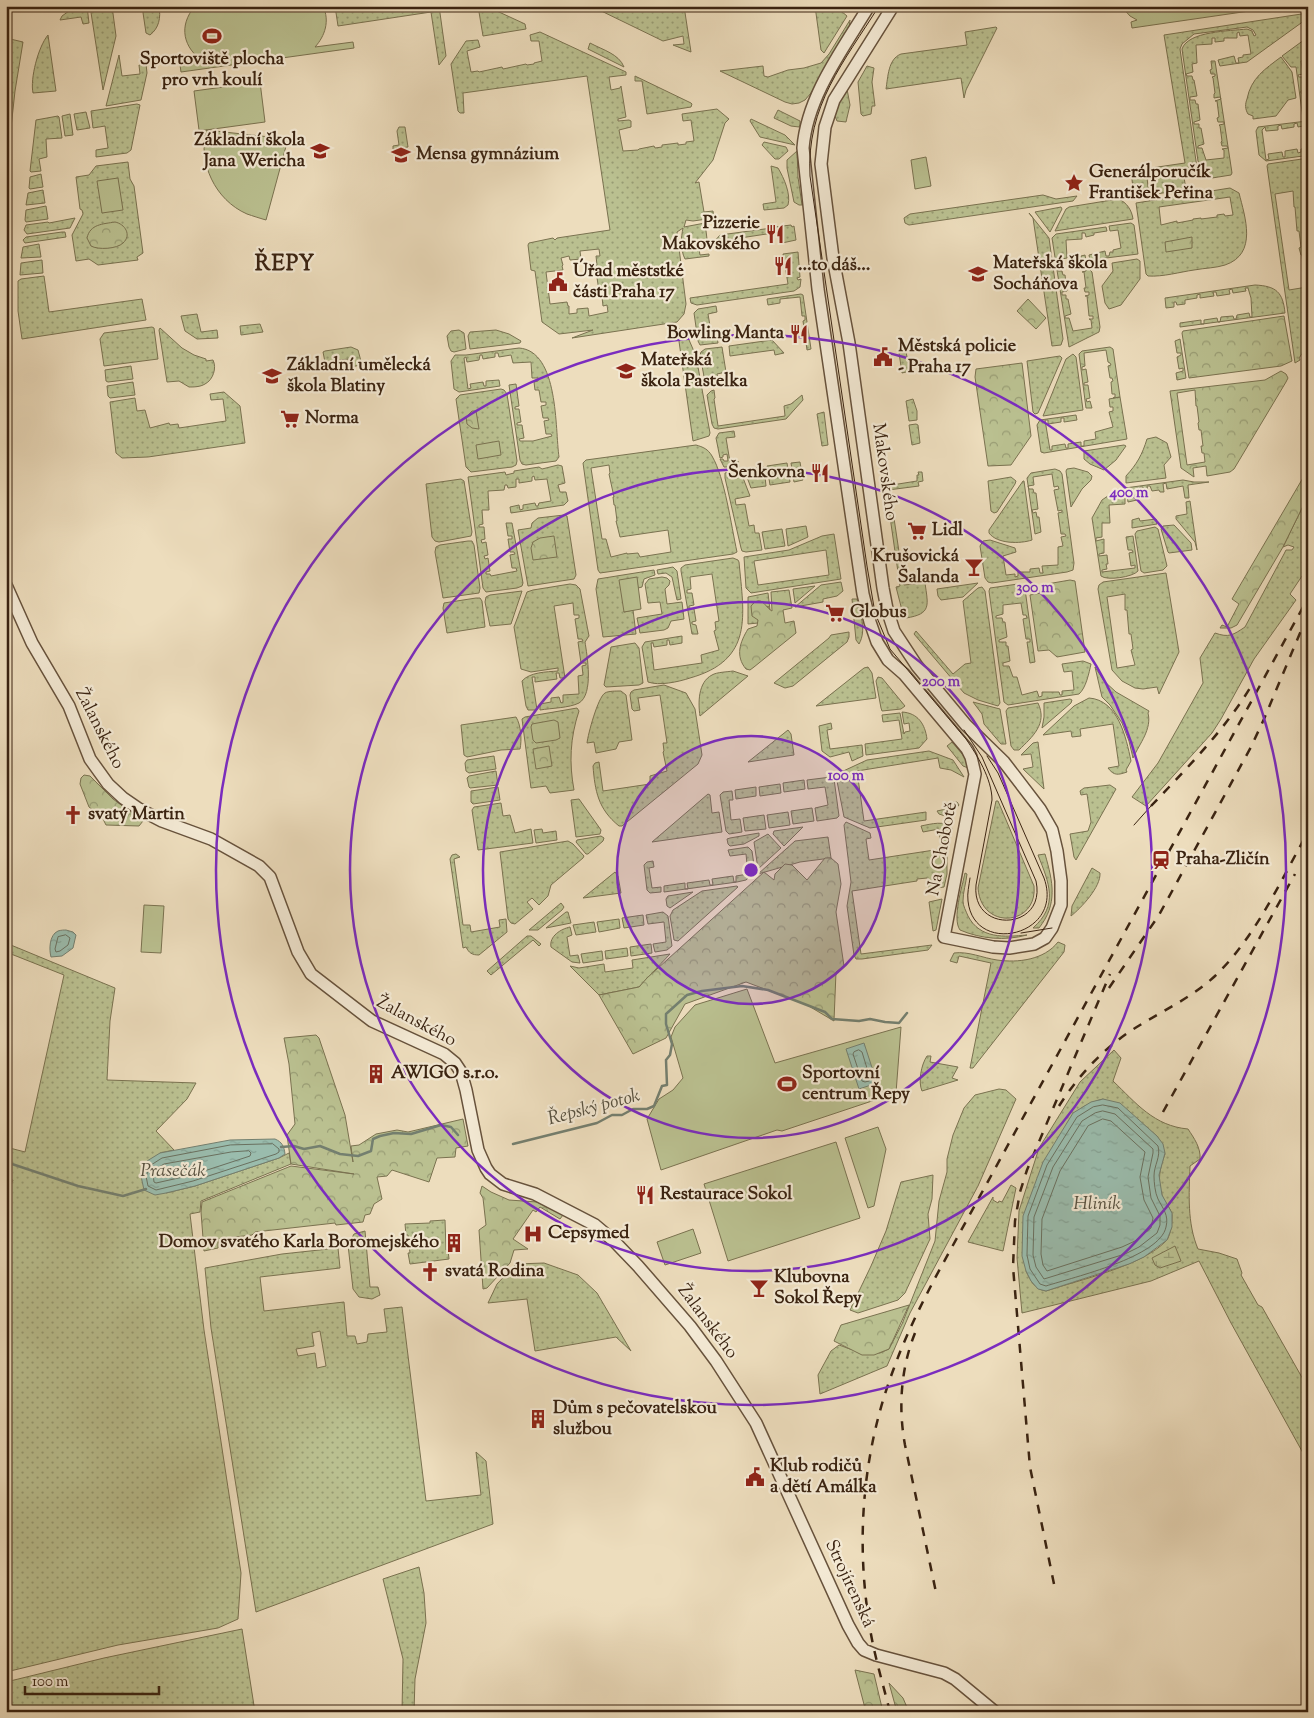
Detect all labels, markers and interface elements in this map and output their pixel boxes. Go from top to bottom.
sports icon: Sportoviště plocha pro vrh koulí [201,25,223,47]
place label: Sportoviště plocha pro vrh koulí [140,47,285,94]
place label: Základní škola Jana Wericha [194,128,306,175]
school or university icon: Základní škola Jana Wericha [309,140,331,162]
place label: Mensa gymnázium [416,142,559,168]
school or university icon: Mensa gymnázium [390,144,412,166]
place label: Generálporučík František Peřina [1089,160,1214,207]
place icon: Generálporučík František Peřina [1063,172,1085,194]
place label: Pizzerie Makovského [662,211,761,258]
restaurant icon: Pizzerie Makovského [764,223,786,245]
district label: ŘEPY [255,248,315,281]
place label: Mateřská škola Socháňova [993,251,1108,298]
place label: …to dáš… [798,253,870,279]
restaurant icon: …to dáš… [772,255,794,277]
place label: Úřad měststké části Praha 17 [573,258,684,306]
school or university icon: Mateřská škola Socháňova [967,263,989,285]
public building icon: Úřad měststké části Praha 17 [547,271,569,293]
place label: Bowling Manta [667,321,785,347]
restaurant icon: Bowling Manta [788,323,810,345]
place label: Městská policie - Praha 17 [898,334,1017,381]
public building icon: Městská policie - Praha 17 [872,346,894,368]
place label: Mateřská škola Pastelka [641,348,748,395]
place label: Základní umělecká škola Blatiny [287,353,432,400]
school or university icon: Mateřská škola Pastelka [615,360,637,382]
school or university icon: Základní umělecká škola Blatiny [261,365,283,387]
place label: Norma [305,406,360,432]
supermarket icon: Norma [279,408,301,430]
street label: Makovského [864,422,904,523]
place label: Šenkovna [728,459,806,486]
restaurant icon: Šenkovna [809,462,831,484]
text: 400 m [1109,483,1149,504]
place label: Lidl [932,518,964,544]
supermarket icon: Lidl [906,520,928,542]
place label: Krušovická Šalanda [872,544,960,591]
bar icon: Krušovická Šalanda [963,556,985,578]
text: 300 m [1016,578,1054,599]
place label: Globus [850,600,907,626]
supermarket icon: Globus [824,602,846,624]
text: 200 m [922,672,961,693]
street label: Žalanského [68,684,131,774]
text: 100 m [828,766,865,787]
street label: Na Chobotě [921,800,965,898]
place label: svatý Martin [88,802,185,828]
church icon: svatý Martin [62,804,84,826]
place label: Praha-Zličín [1176,847,1270,873]
station icon: Praha-Zličín [1150,849,1172,871]
centre of rings [742,861,760,879]
street label: Žalanského [371,990,461,1054]
place label: AWIGO s.r.o. [391,1061,499,1087]
place label: Sportovní centrum Řepy [802,1061,910,1108]
building icon: AWIGO s.r.o. [365,1063,387,1085]
sports icon: Sportovní centrum Řepy [776,1073,798,1095]
water label: Řepský potok [545,1083,644,1133]
water label: Prasečák [140,1158,206,1185]
place label: Restaurace Sokol [660,1182,793,1208]
restaurant icon: Restaurace Sokol [634,1184,656,1206]
water label: Hliník [1073,1191,1121,1218]
place label: Cepsymed [548,1221,630,1247]
hospital icon: Cepsymed [522,1223,544,1245]
place label: Domov svatého Karla Boromejského [159,1230,439,1256]
building icon: Domov svatého Karla Boromejského [443,1232,465,1254]
place label: svatá Rodina [445,1259,545,1285]
church icon: svatá Rodina [419,1261,441,1283]
place label: Klubovna Sokol Řepy [774,1265,862,1312]
bar icon: Klubovna Sokol Řepy [748,1277,770,1299]
street label: Žalanského [670,1279,744,1365]
place label: Dům s pečovatelskou službou [553,1396,717,1443]
building icon: Dům s pečovatelskou službou [527,1408,549,1430]
place label: Klub rodičů a dětí Amálka [770,1454,877,1501]
public building icon: Klub rodičů a dětí Amálka [744,1466,766,1488]
street label: Strojírenská [817,1536,881,1632]
scale bar [25,1663,159,1695]
text: 100 m [32,1672,69,1693]

